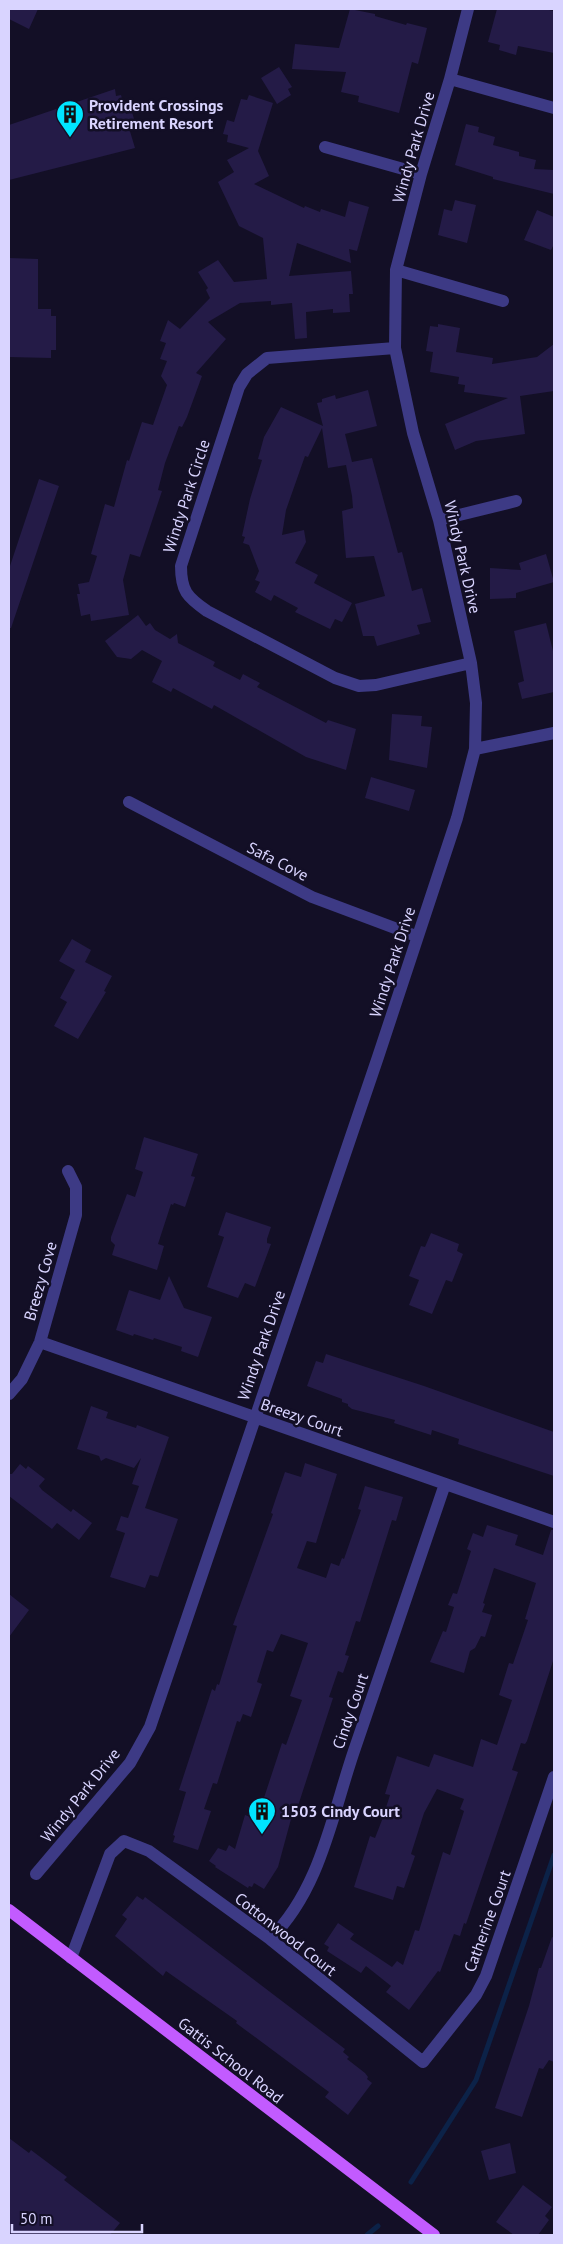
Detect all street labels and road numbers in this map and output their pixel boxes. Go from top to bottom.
street label: Windy Park Drive [388,89,438,205]
street label: Windy Park Circle [158,437,214,555]
street label: Windy Park Drive [440,499,486,615]
street label: Safa Cove [244,837,312,885]
street label: Windy Park Drive [365,904,419,1020]
street label: Breezy Cove [19,1239,61,1323]
street label: Windy Park Drive [233,1287,289,1403]
street label: Breezy Court [258,1394,346,1441]
street label: Cindy Court [328,1670,373,1752]
street label: Windy Park Drive [36,1744,124,1846]
street label: Catherine Court [459,1867,515,1975]
street label: Cottonwood Court [231,1888,341,1980]
street label: Gattis School Road [174,2013,288,2107]

